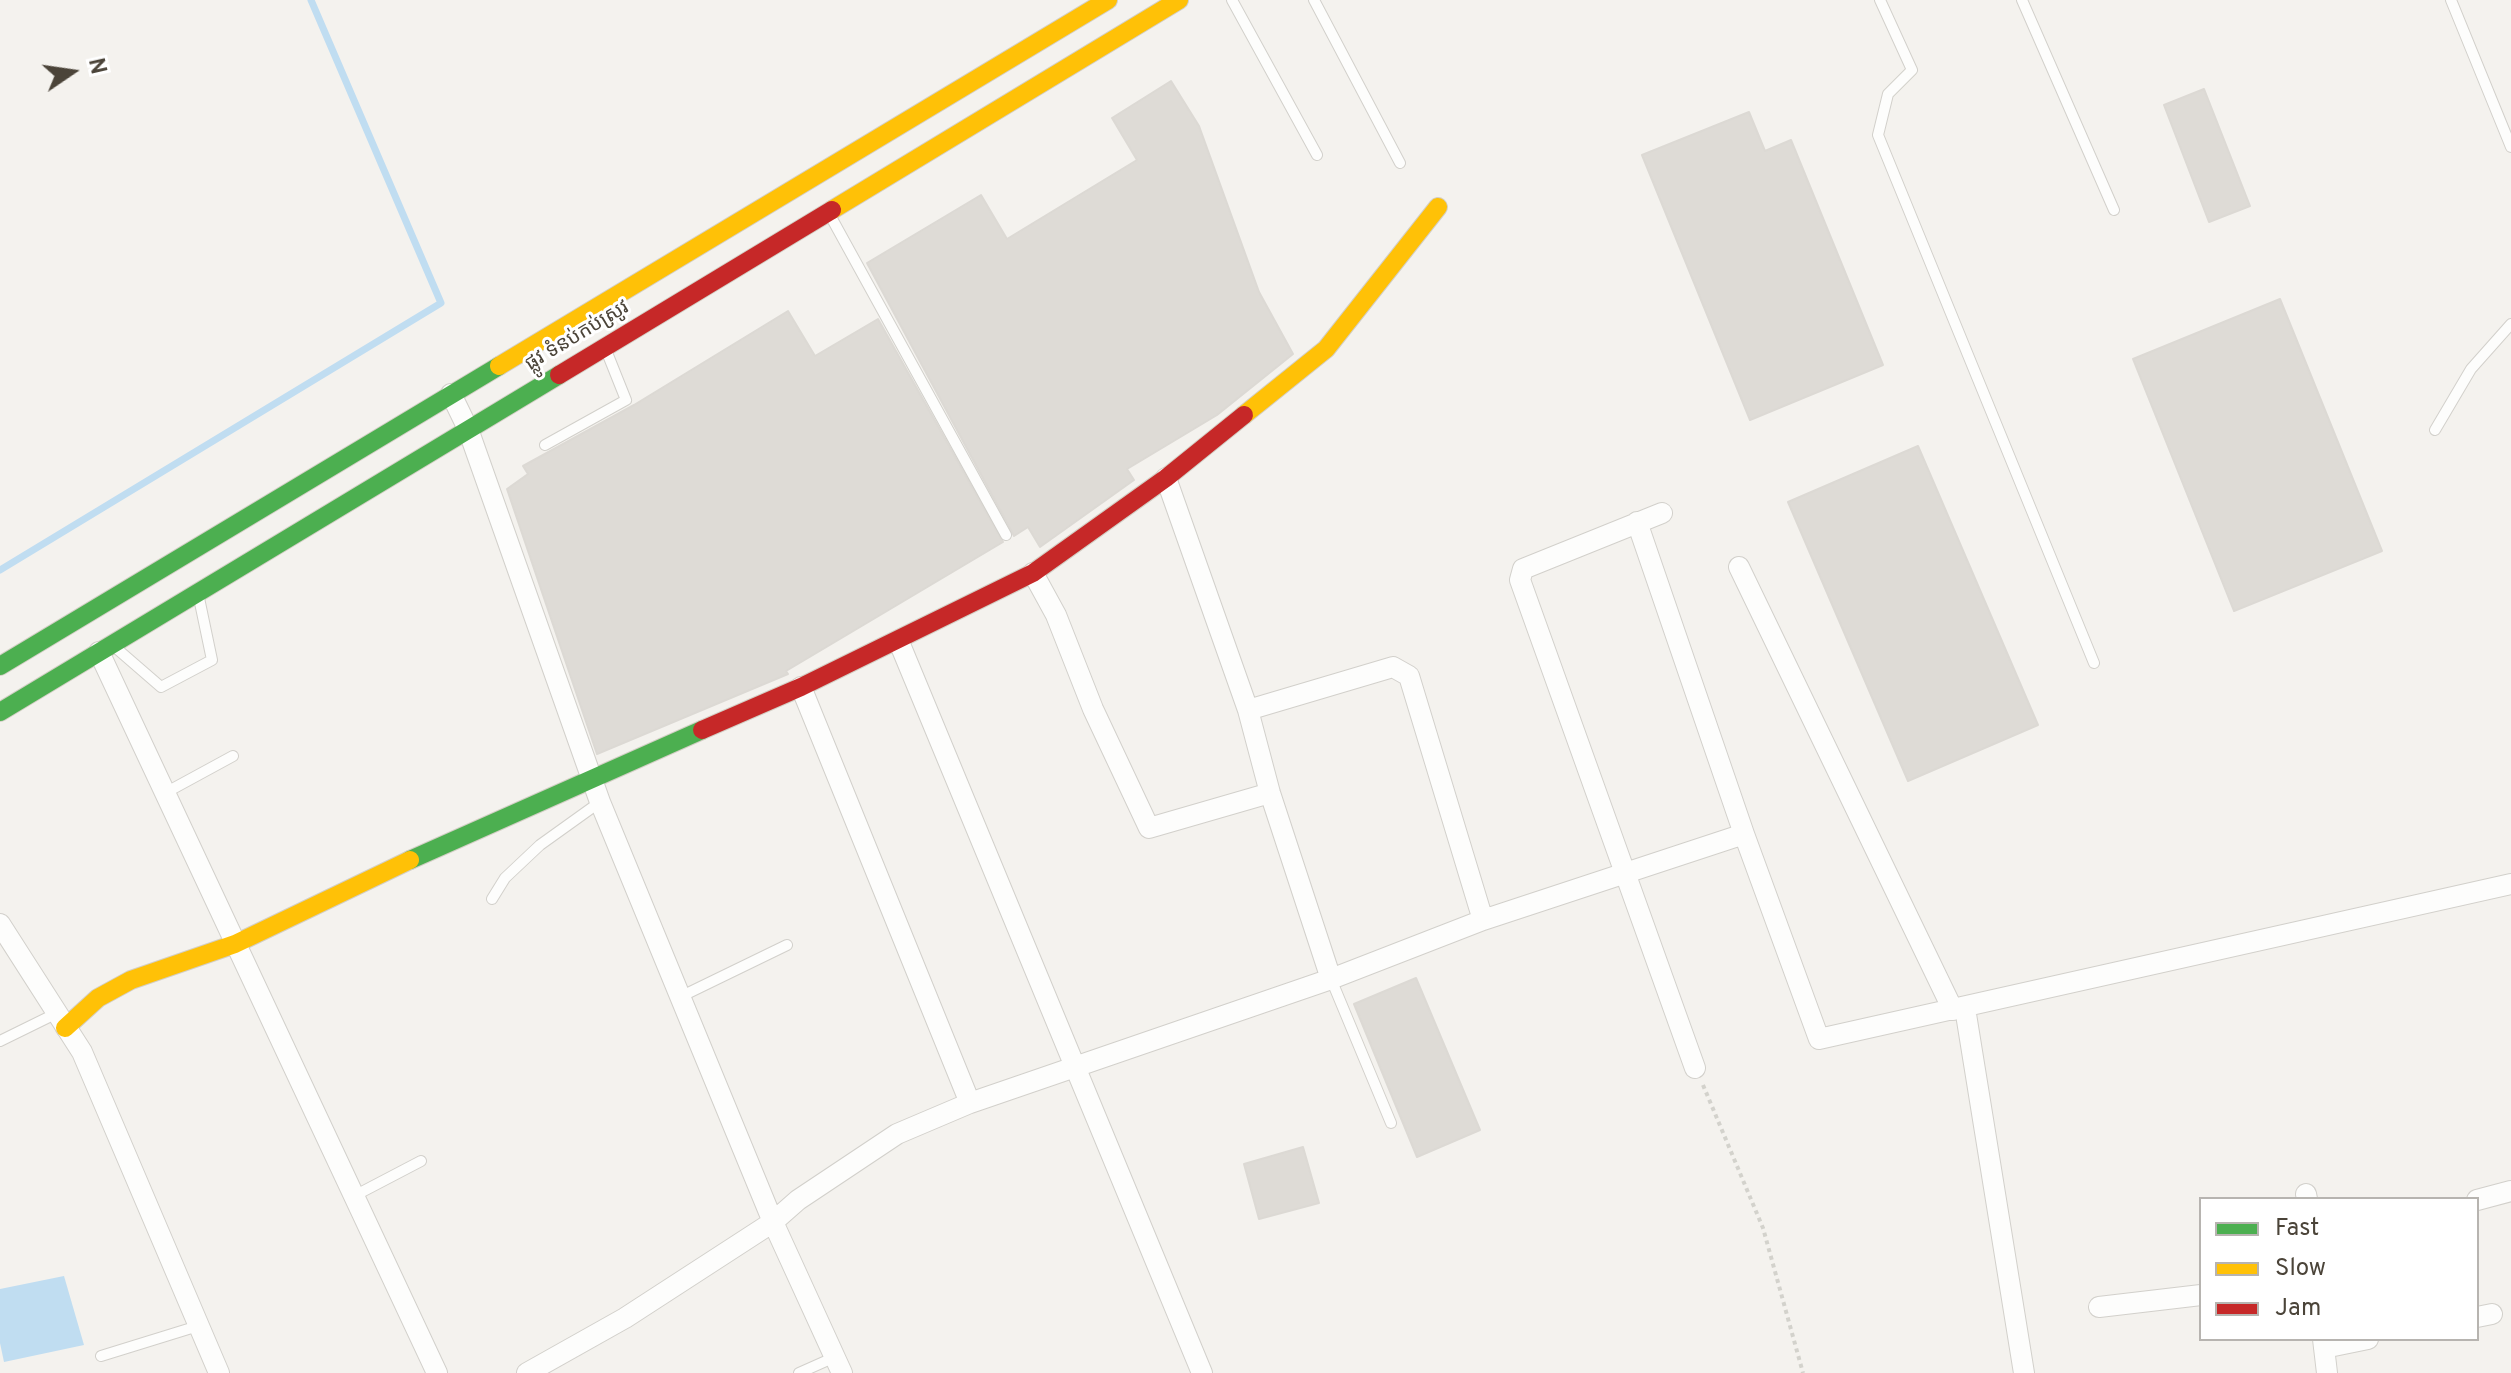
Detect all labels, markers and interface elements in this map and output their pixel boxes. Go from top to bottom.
north arrow [32,32,112,112]
text: N [81,56,111,77]
street label: ផ្លូវ ទំនប់កប់ស្រូវ [521,296,635,378]
legend [2199,1197,2479,1341]
text: Fast [2275,1214,2319,1244]
text: Slow [2275,1254,2326,1284]
text: Jam [2275,1294,2321,1324]

